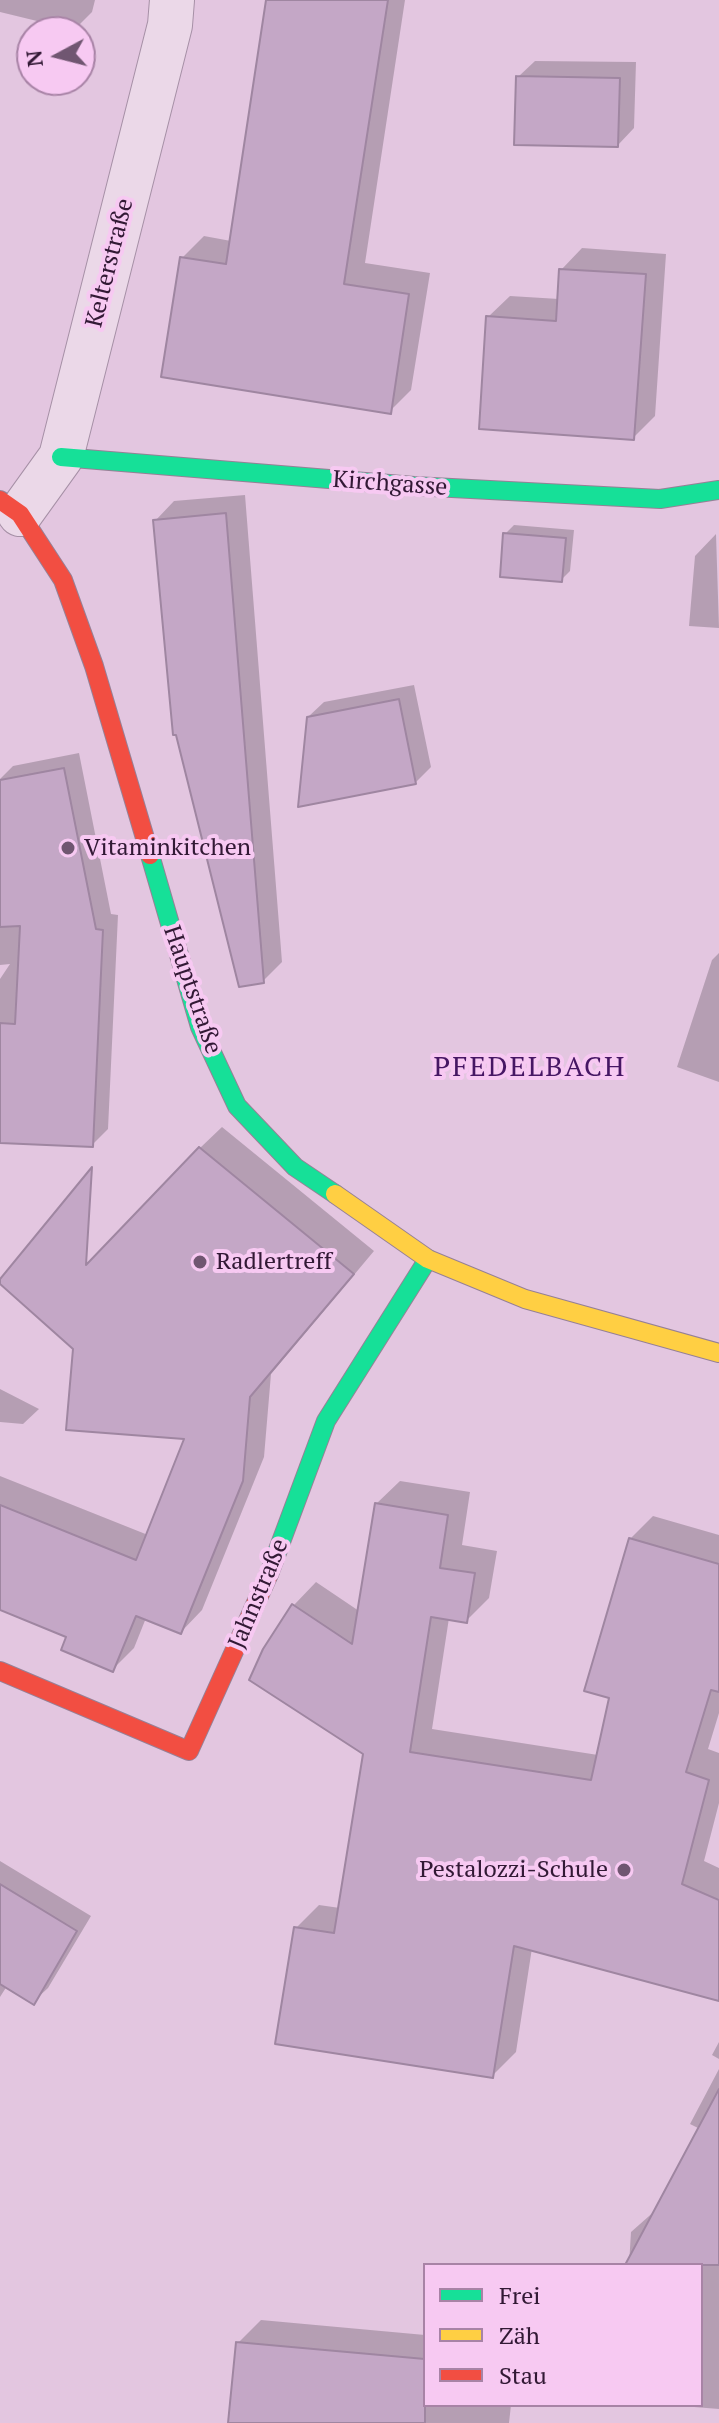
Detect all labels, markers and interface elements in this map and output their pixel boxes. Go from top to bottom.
north arrow [16,16,96,96]
text: N [18,49,49,69]
street label: Kelterstraße [80,196,140,330]
street label: Kirchgasse [332,466,448,502]
place label: Vitaminkitchen [84,834,251,862]
marker: Vitaminkitchen [59,839,77,857]
street label: Hauptstraße [157,922,227,1058]
district label: PFEDELBACH [434,1051,626,1085]
place label: Radlertreff [216,1248,332,1276]
marker: Radlertreff [191,1253,209,1271]
street label: Jahnstraße [223,1535,295,1653]
place label: Pestalozzi-Schule [419,1856,608,1884]
marker: Pestalozzi-Schule [615,1861,633,1879]
legend [423,2263,703,2407]
text: Frei [499,2279,541,2311]
text: Zäh [499,2319,540,2351]
text: Stau [499,2359,547,2391]

